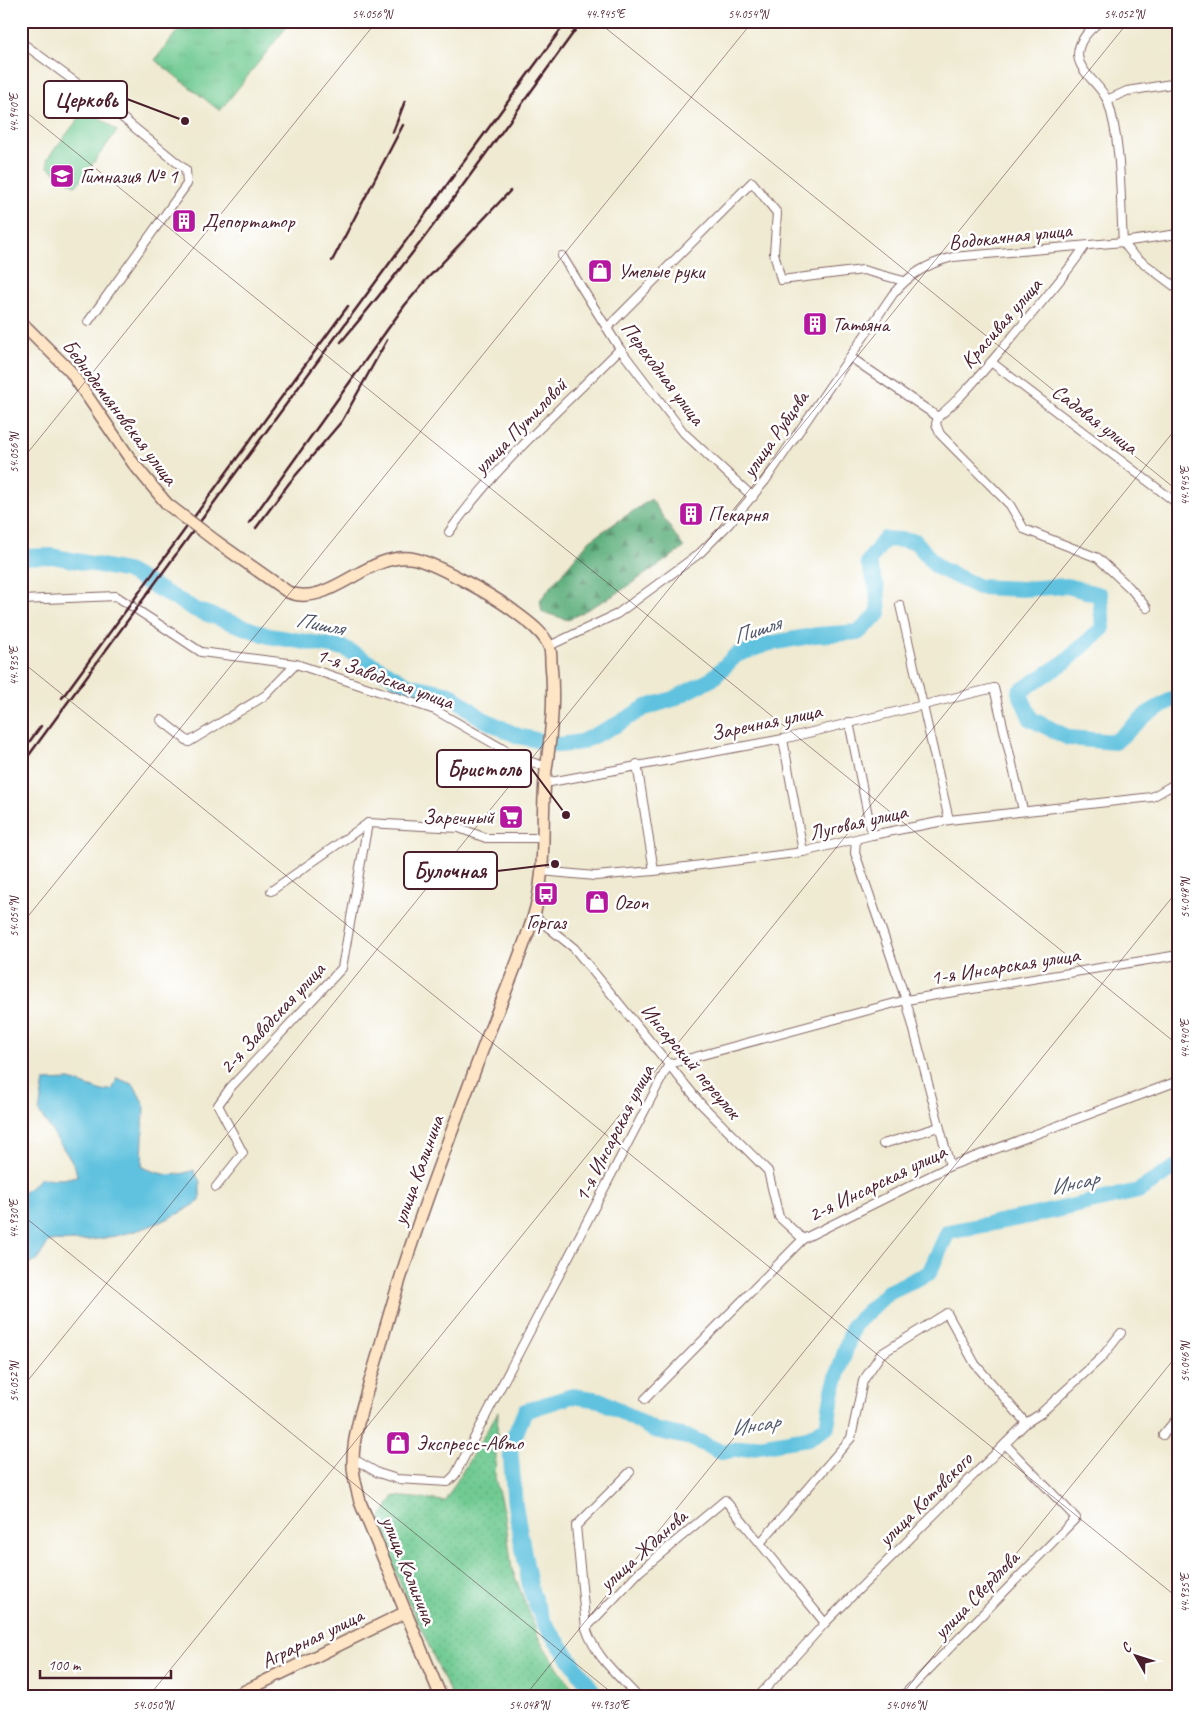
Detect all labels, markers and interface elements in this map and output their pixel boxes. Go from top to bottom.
text: 54.056°N [352,6,394,22]
text: 44.945°E [585,6,626,22]
text: 54.054°N [728,6,770,22]
text: 54.052°N [1104,6,1146,22]
callout: Церковь [44,81,127,118]
text: Церковь [54,86,119,114]
text: 44.940°E [6,92,22,133]
school or university icon: Гимназия № 1 [49,163,75,189]
place label: Гимназия № 1 [80,163,179,189]
building icon: Депортатор [171,208,197,234]
place label: Депортатор [202,208,295,234]
street label: Водокачная улица [947,216,1074,255]
shop icon: Умелые руки [587,258,613,284]
place label: Умелые руки [618,258,707,284]
street label: Красивая улица [955,271,1049,374]
building icon: Татьяна [802,311,828,337]
place label: Татьяна [832,311,891,337]
street label: Переходная улица [616,316,711,431]
street label: Беднодемьяновская улица [57,334,185,492]
street label: улица Путиловой [466,372,573,481]
street label: Садовая улица [1047,378,1145,461]
street label: улица Рубцова [735,384,816,484]
text: 54.056°N [6,431,22,473]
text: 44.945°E [1177,465,1193,506]
building icon: Пекарня [678,501,704,527]
place label: Пекарня [708,501,769,527]
water label: Пишля [294,606,350,643]
water label: Пишля [729,608,787,651]
street label: 1-я Заводская улица [313,641,458,715]
text: 44.935°E [6,645,22,686]
street label: Заречная улица [708,697,825,746]
callout: Бристоль [437,750,531,787]
text: Бристоль [447,755,523,783]
street label: Луговая улица [806,798,911,846]
place label: Заречный [422,804,495,830]
supermarket icon: Заречный [498,804,524,830]
callout: Булочная [404,852,497,889]
text: Булочная [414,857,488,885]
text: 54.048°N [1177,876,1193,918]
bus stop icon: Горгаз [533,881,559,907]
shop icon: Ozon [584,889,610,915]
place label: Ozon [614,889,649,915]
text: 54.054°N [6,895,22,937]
place label: Горгаз [526,909,568,935]
street label: 1-я Инсарская улица [929,941,1083,991]
street label: 2-я Заводская улица [213,955,332,1079]
street label: Инсарский переулок [635,998,748,1126]
text: 44.940°E [1177,1018,1193,1059]
street label: 1-я Инсарская улица [568,1058,661,1206]
street label: улица Калинина [385,1110,450,1230]
street label: 2-я Инсарская улица [804,1138,952,1228]
water label: Инсар [1048,1164,1104,1202]
text: 44.930°E [6,1198,22,1239]
text: 54.046°N [1177,1340,1193,1382]
text: 54.052°N [6,1360,22,1402]
water label: Инсар [729,1407,784,1443]
shop icon: Экспресс-Авто [385,1430,411,1456]
place label: Экспресс-Авто [416,1430,525,1456]
street label: улица Котовского [871,1445,979,1553]
street label: улица Жданова [592,1502,694,1598]
street label: улица Калинина [375,1510,443,1630]
street label: улица Свердлова [926,1544,1026,1646]
text: 44.935°E [1177,1572,1193,1613]
street label: Аграрная улица [257,1601,369,1674]
north arrow [1112,1630,1162,1680]
text: С [1118,1638,1136,1656]
scale bar [40,1648,171,1680]
text: 100 m [48,1656,82,1675]
text: 54.050°N [133,1697,175,1713]
text: 54.048°N [509,1697,551,1713]
text: 44.930°E [589,1697,630,1713]
text: 54.046°N [886,1697,928,1713]

